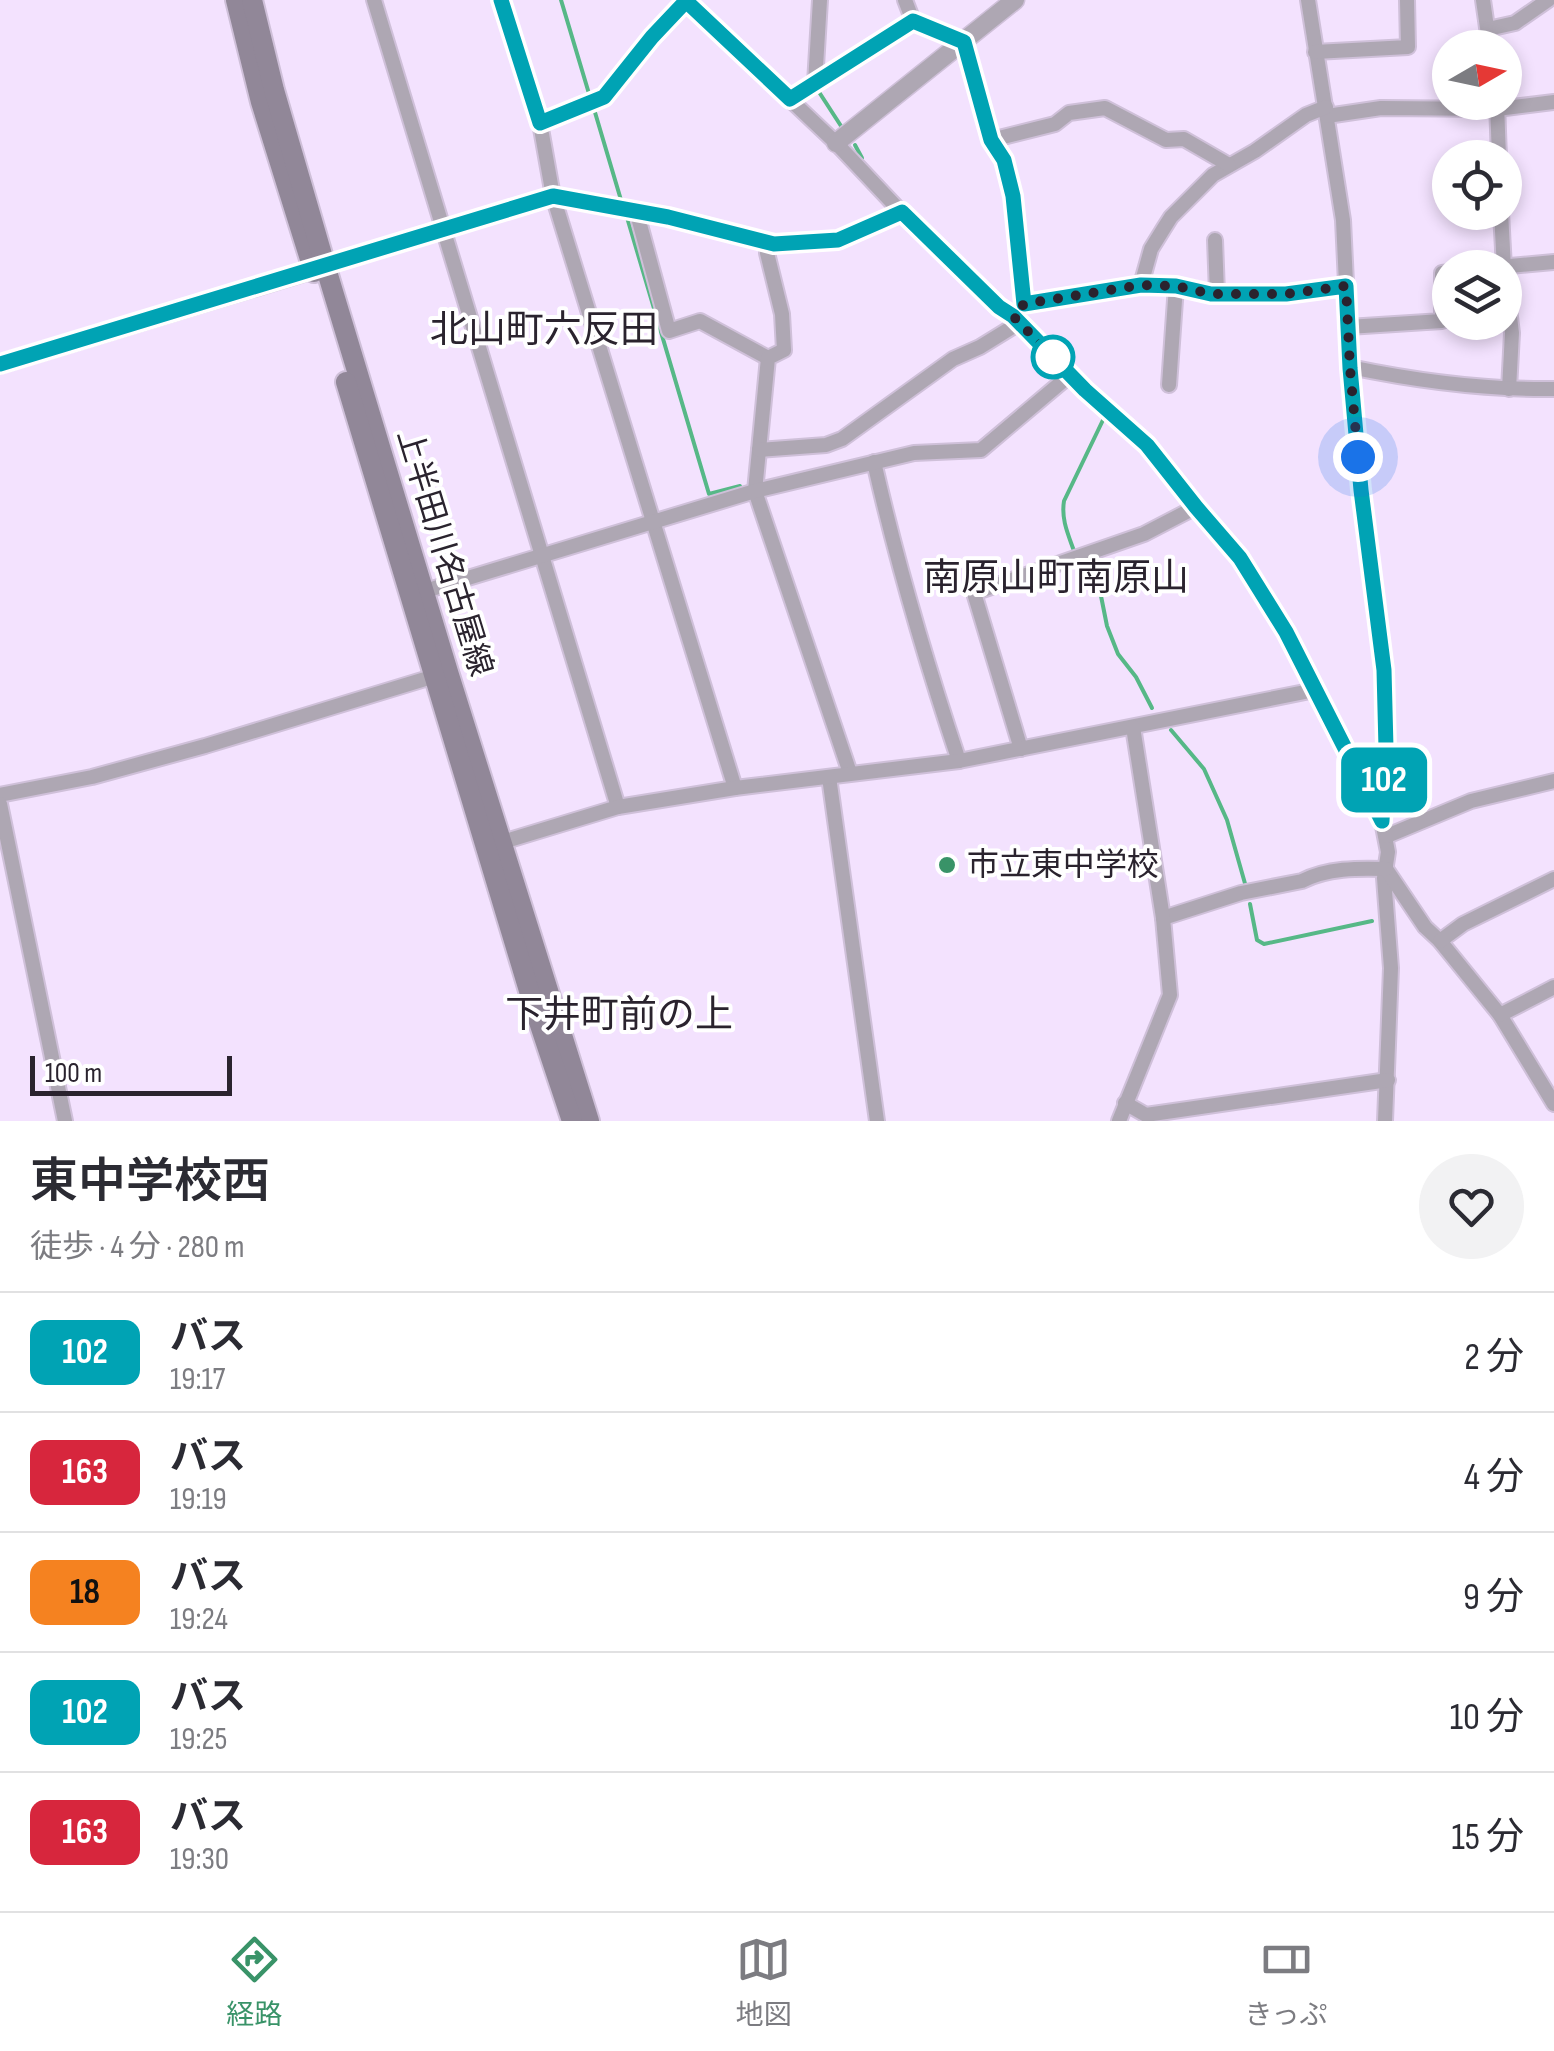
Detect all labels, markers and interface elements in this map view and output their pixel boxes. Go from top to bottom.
north arrow [1432,30,1522,120]
map controls [1432,30,1522,340]
button: locate [1432,140,1522,230]
button: layers [1432,250,1522,340]
district label: 北山町六反田 [430,308,658,353]
unlabelled marker [1032,336,1074,378]
street label: 上半田川名古屋線 [388,425,500,681]
your location [1333,432,1383,482]
district label: 南原山町南原山 [923,556,1189,601]
line badge: 102 [1326,748,1442,812]
text: 102 [1361,759,1407,802]
place label: 市立東中学校 [967,846,1159,885]
marker: 市立東中学校 [936,854,958,876]
district label: 下井町前の上 [505,993,733,1038]
scale bar [30,1051,232,1096]
text: 100 m [45,1057,102,1090]
text: 東中学校西 [30,1154,270,1211]
button: heart [1419,1154,1524,1259]
text: 徒歩 · 4 分 · 280 m [30,1228,245,1267]
text: バス [170,1315,246,1360]
text: 102 [62,1331,108,1374]
text: 2 分 [1464,1335,1524,1380]
text: 19:17 [170,1360,225,1399]
text: バス [170,1435,246,1480]
text: 163 [62,1451,108,1494]
text: 4 分 [1464,1455,1524,1500]
text: 19:19 [170,1480,227,1519]
text: バス [170,1555,246,1600]
text: 18 [70,1571,100,1614]
text: 9 分 [1463,1575,1524,1620]
text: 19:24 [170,1600,228,1639]
text: バス [170,1675,246,1720]
text: 102 [62,1691,108,1734]
text: 10 分 [1450,1695,1524,1740]
text: 19:25 [170,1720,227,1759]
text: バス [170,1795,246,1840]
text: 163 [62,1811,108,1854]
text: 15 分 [1451,1815,1524,1860]
text: 19:30 [170,1840,229,1879]
tab: 経路 [227,1932,283,2032]
tab: 地図 [736,1932,792,2032]
tab: きっぷ [1245,1932,1327,2032]

